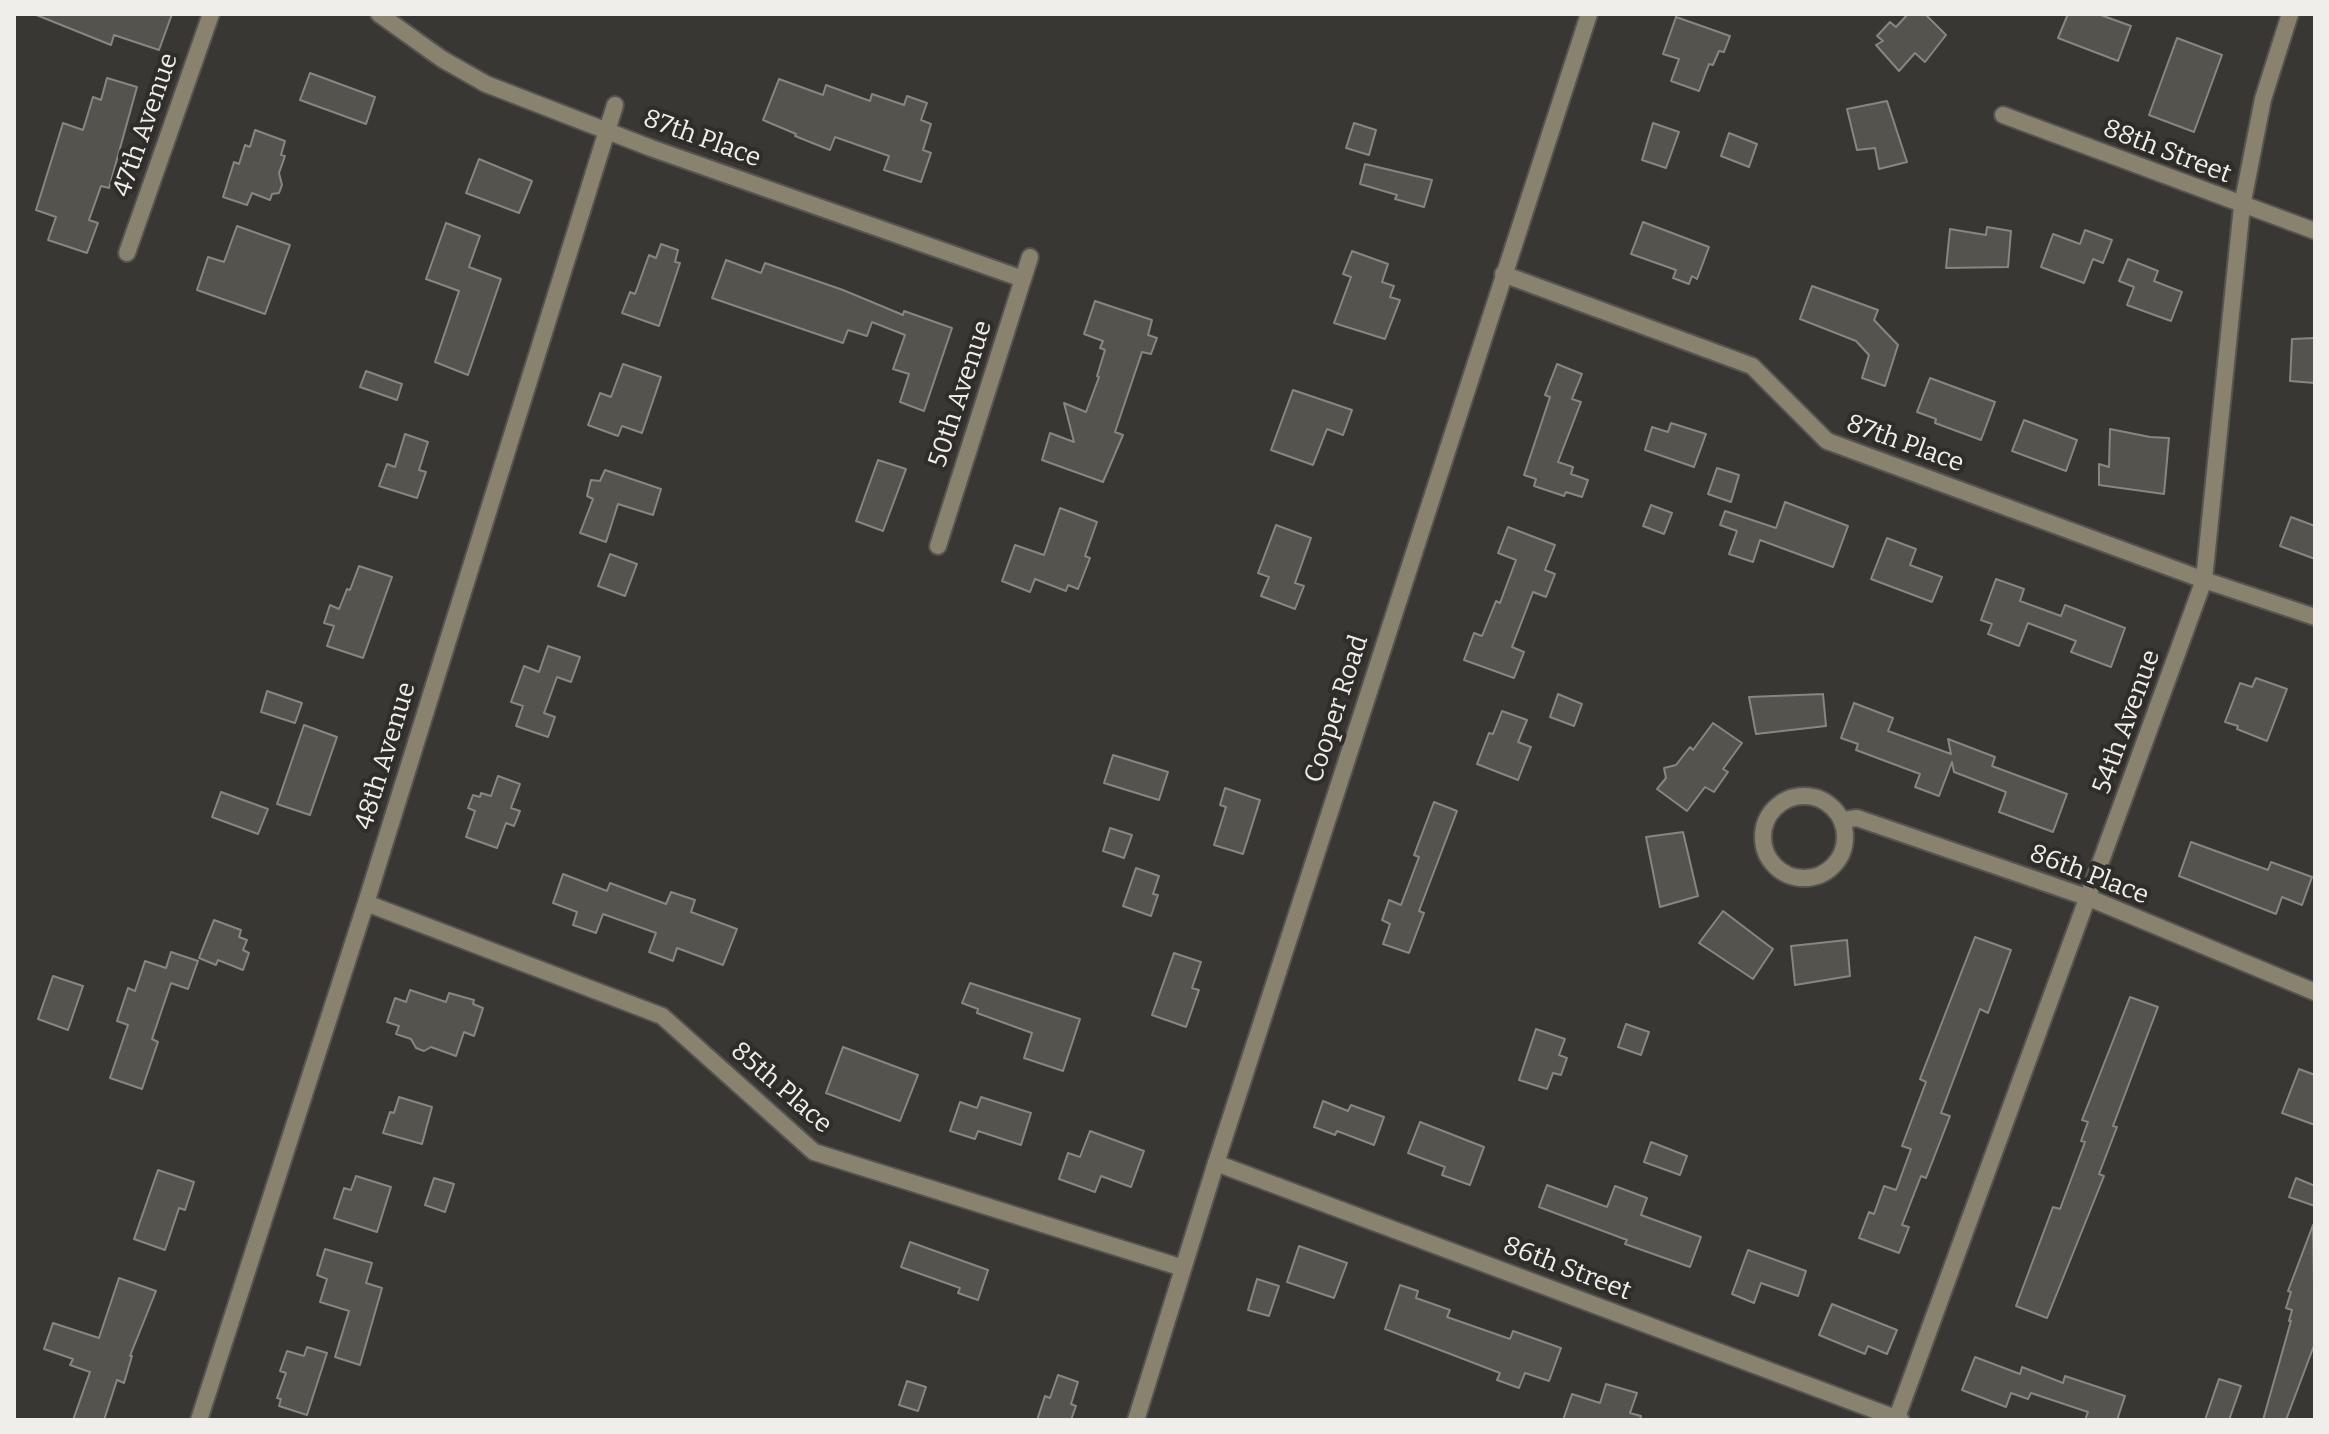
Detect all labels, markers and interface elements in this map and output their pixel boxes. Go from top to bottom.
street label: 47th Avenue [107,49,185,201]
street label: 87th Place [639,103,765,175]
street label: 88th Street [2098,113,2236,191]
street label: 50th Avenue [923,317,999,471]
street label: 87th Place [1842,408,1968,480]
street label: Cooper Road [1298,631,1376,787]
street label: 54th Avenue [2087,646,2167,798]
street label: 48th Avenue [349,679,423,833]
street label: 86th Place [2025,838,2153,912]
street label: 85th Place [724,1036,838,1140]
street label: 86th Street [1498,1230,1636,1308]

